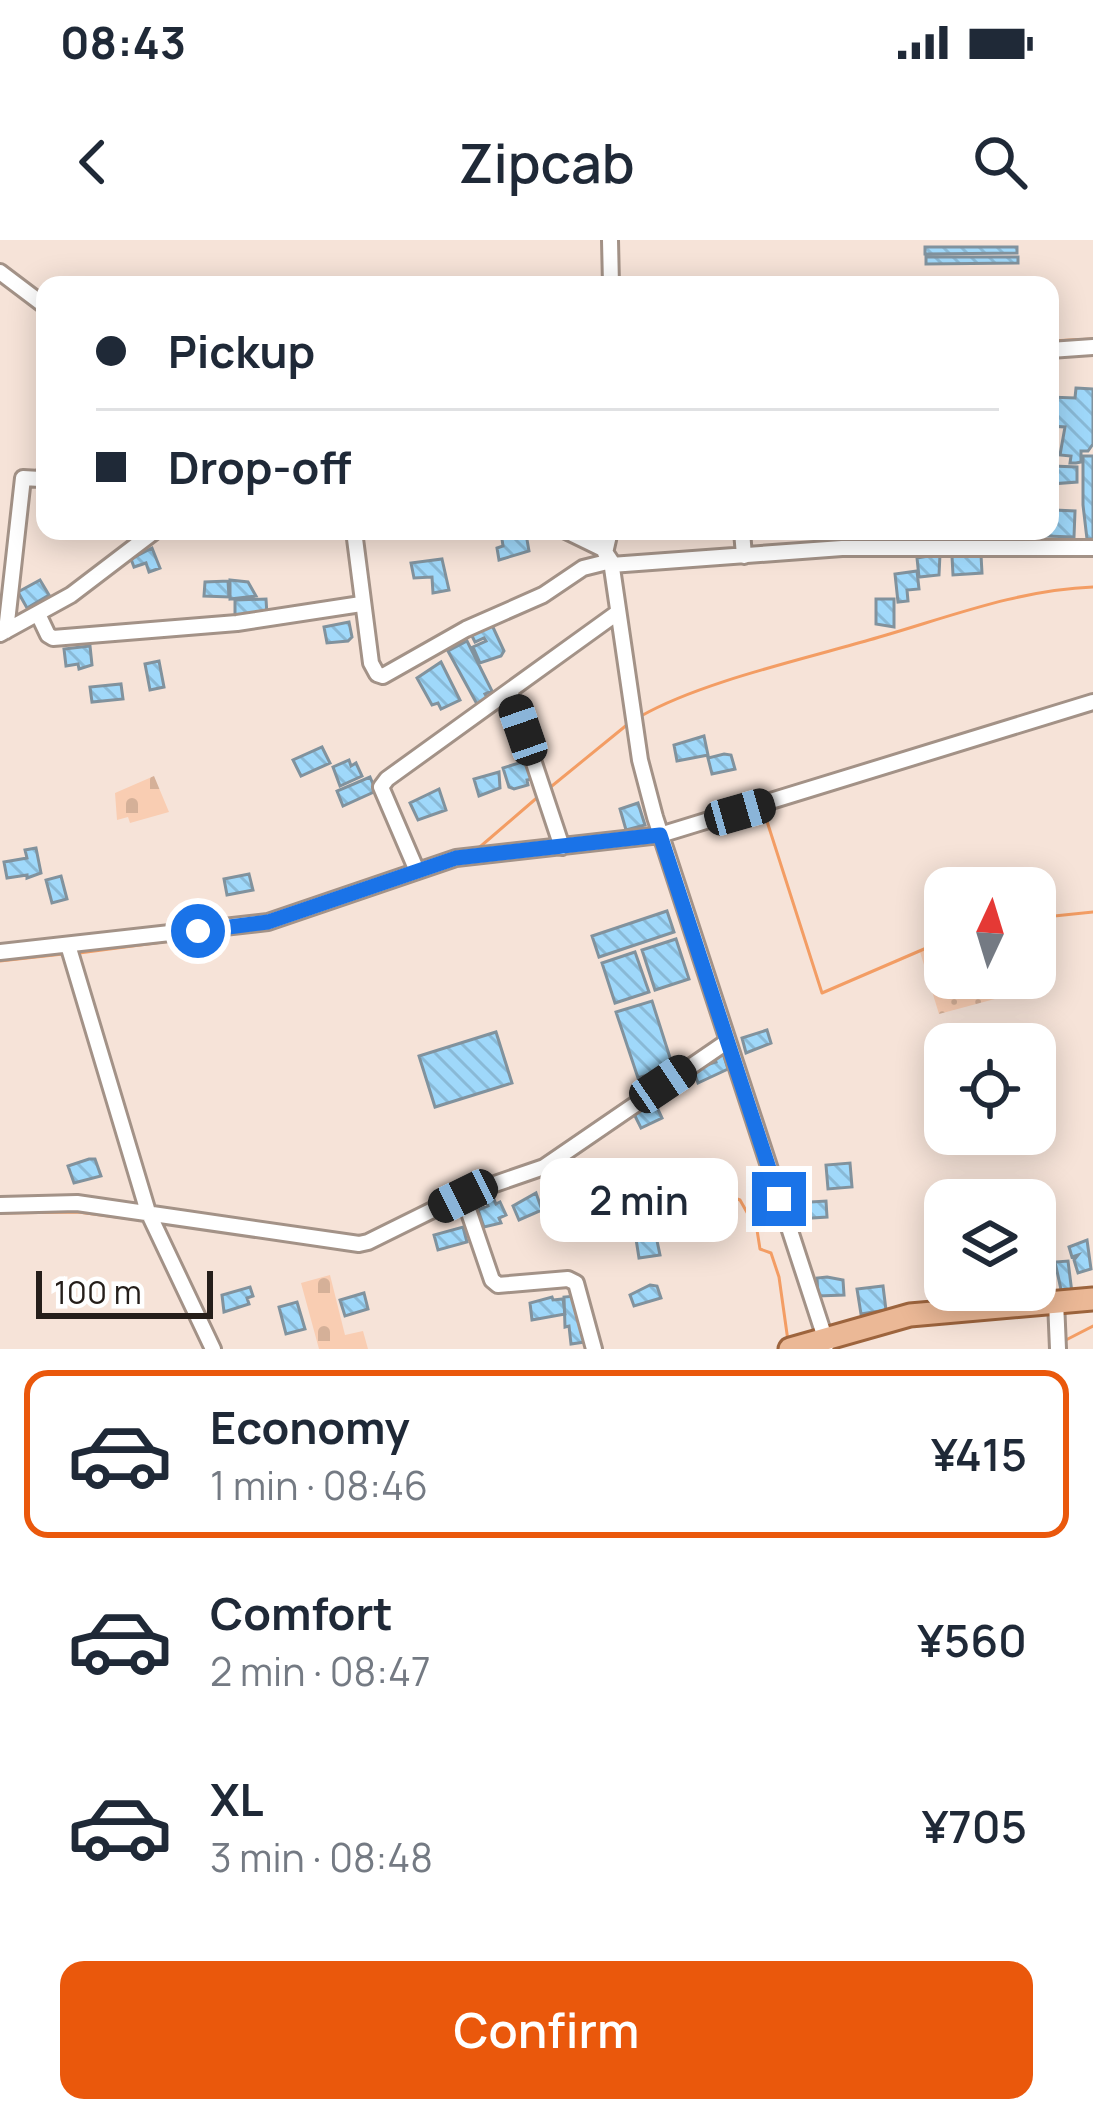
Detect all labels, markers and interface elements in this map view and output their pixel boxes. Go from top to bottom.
text: 08:43 [60,11,186,73]
text: Zipcab [459,125,634,199]
icon: back [60,129,126,195]
icon: search [967,129,1033,195]
text: Pickup [168,320,315,382]
text: Drop-off [168,436,351,498]
car [494,690,552,770]
car [700,785,780,839]
north arrow [924,867,1056,999]
map controls [924,867,1056,1311]
route start [171,904,225,958]
button: locate [924,1023,1056,1155]
car [623,1049,703,1119]
callout: 2 min [539,1157,737,1241]
car [423,1164,503,1228]
route end [752,1172,806,1226]
text: 2 min [589,1173,689,1227]
button: layers [924,1179,1056,1311]
scale bar [36,1265,213,1318]
text: 100 m [54,1269,142,1314]
text: Economy [210,1396,410,1458]
icon: car [66,1400,174,1508]
text: ¥415 [931,1423,1027,1485]
text: 1 min · 08:46 [210,1458,428,1512]
text: Comfort [210,1582,393,1644]
icon: car [66,1586,174,1694]
text: ¥560 [917,1609,1027,1671]
text: 2 min · 08:47 [210,1644,430,1698]
text: XL [210,1768,264,1830]
icon: car [66,1772,174,1880]
text: ¥705 [922,1795,1027,1857]
text: 3 min · 08:48 [210,1830,433,1884]
button: Confirm [60,1961,1033,2099]

